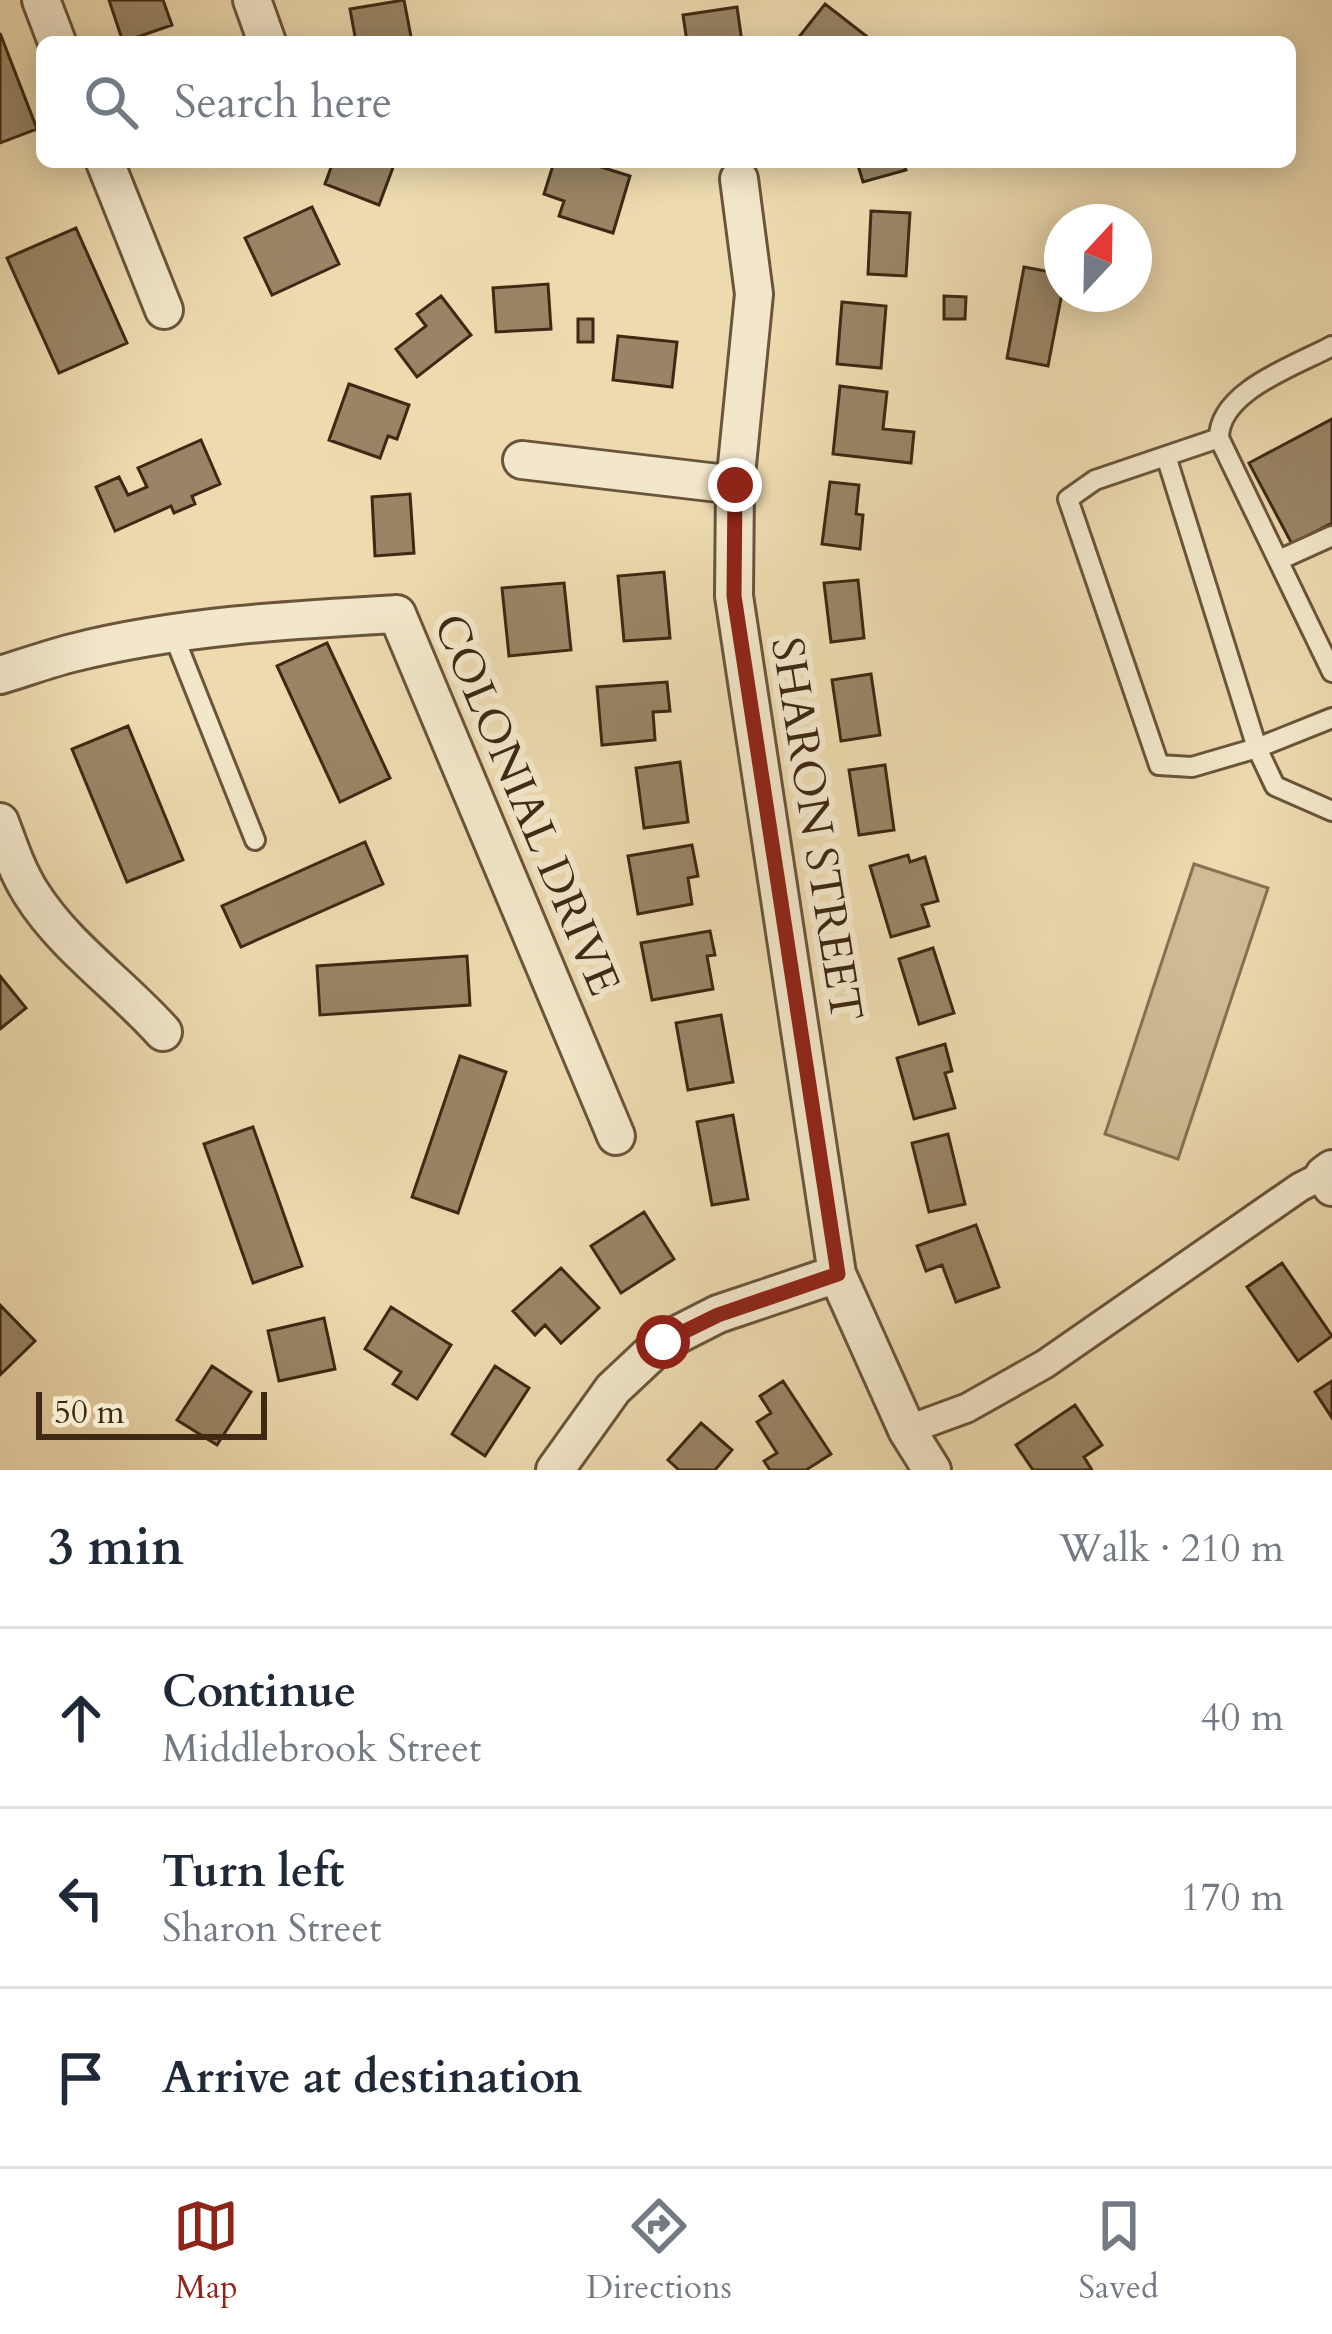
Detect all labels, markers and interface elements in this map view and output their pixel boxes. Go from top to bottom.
search box [36,36,1296,168]
icon: search [78,69,144,135]
text: Search here [174,72,392,133]
north arrow [1044,204,1152,312]
route end [708,458,762,512]
street label: COLONIAL DRIVE [419,605,634,1004]
street label: SHARON STREET [756,633,877,1026]
route start [636,1315,690,1369]
scale bar [36,1386,267,1439]
text: 50 m [54,1390,125,1435]
text: 3 min [48,1513,184,1583]
text: Walk · 210 m [1059,1522,1284,1575]
text: Continue [162,1661,356,1722]
icon: ahead [48,1685,114,1751]
text: 40 m [1201,1691,1284,1744]
text: Middlebrook Street [162,1722,481,1775]
text: Turn left [162,1841,344,1902]
icon: left [48,1865,114,1931]
text: 170 m [1181,1871,1284,1924]
text: Sharon Street [162,1902,382,1955]
icon: arrive [48,2045,114,2111]
text: Arrive at destination [162,2047,582,2108]
tab: Map [173,2193,239,2310]
tab: Directions [586,2193,732,2310]
tab: Saved [1079,2193,1159,2310]

